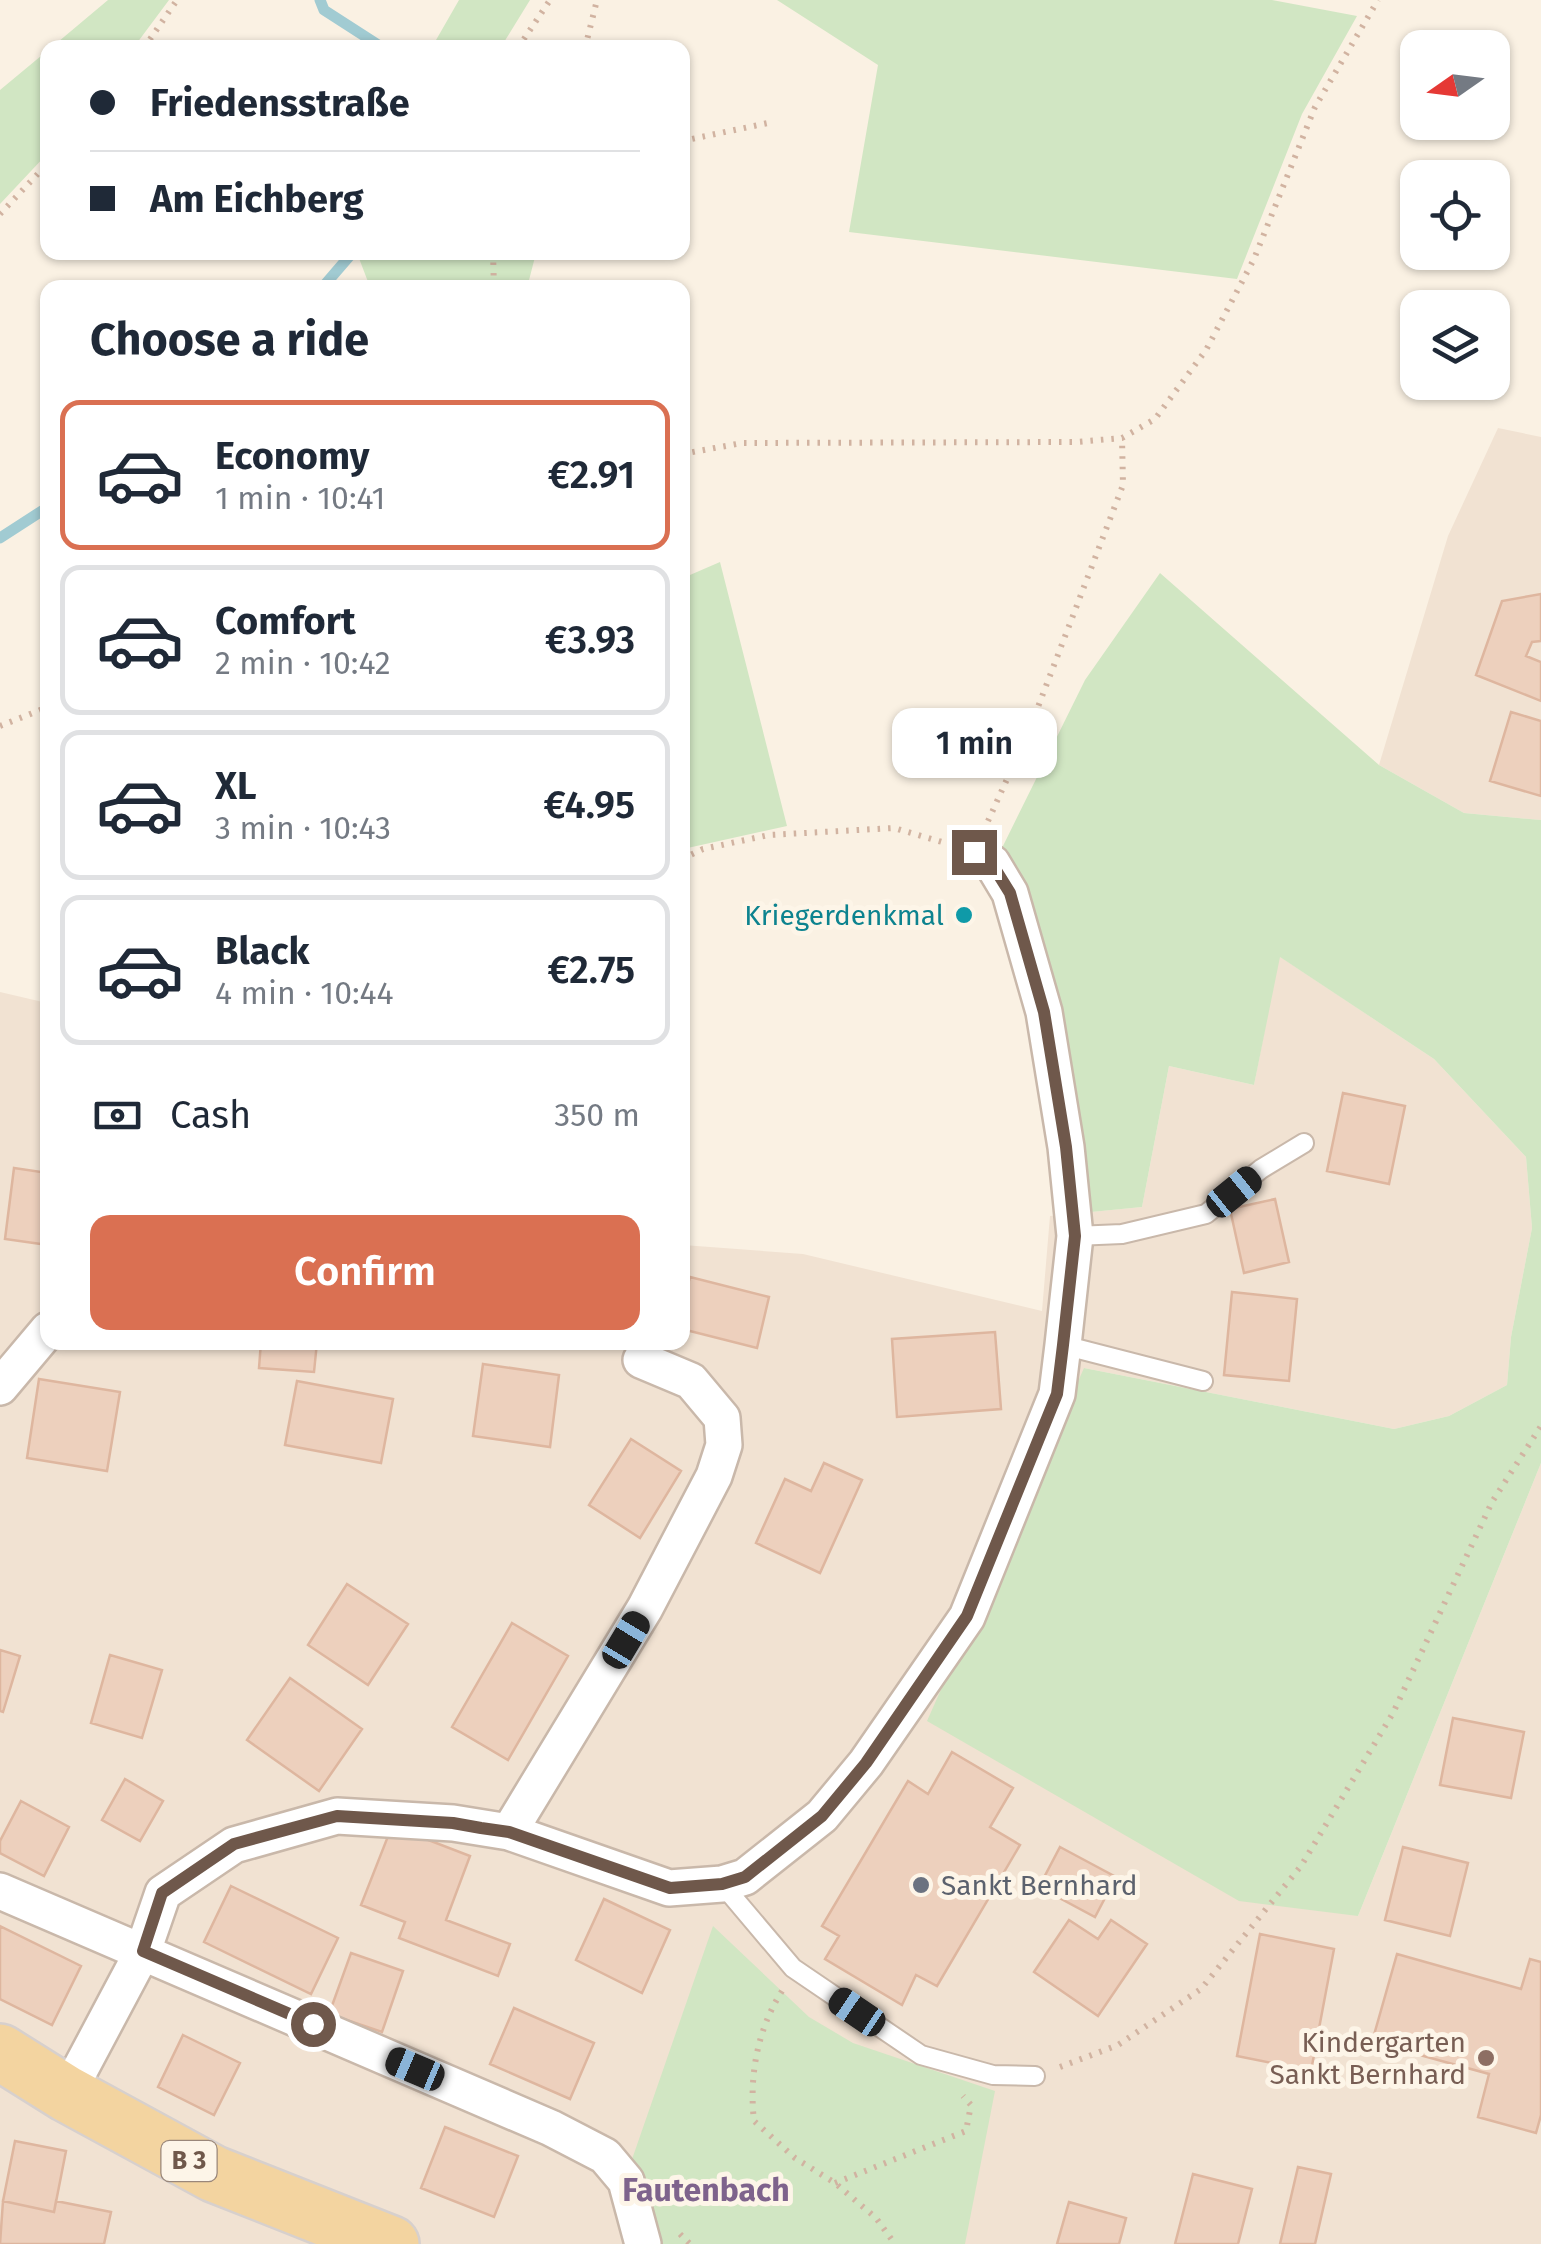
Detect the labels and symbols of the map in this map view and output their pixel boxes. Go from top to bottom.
north arrow [1400,30,1510,140]
callout: 1 min [892,707,1056,777]
route end [952,830,997,875]
place label: Kriegerdenkmal [744,899,944,932]
marker: Kriegerdenkmal [953,904,975,926]
car [1201,1161,1267,1223]
car [598,1607,654,1673]
place label: Sankt Bernhard [941,1869,1138,1902]
marker: Sankt Bernhard [910,1874,932,1896]
car [824,1983,890,2041]
route start [291,2002,336,2047]
place label: Kindergarten Sankt Bernhard [1269,2026,1466,2091]
car [382,2043,448,2095]
marker: Kindergarten Sankt Bernhard [1475,2047,1497,2069]
road number: B 3 [162,2141,216,2181]
district label: Fautenbach [622,2171,790,2209]

